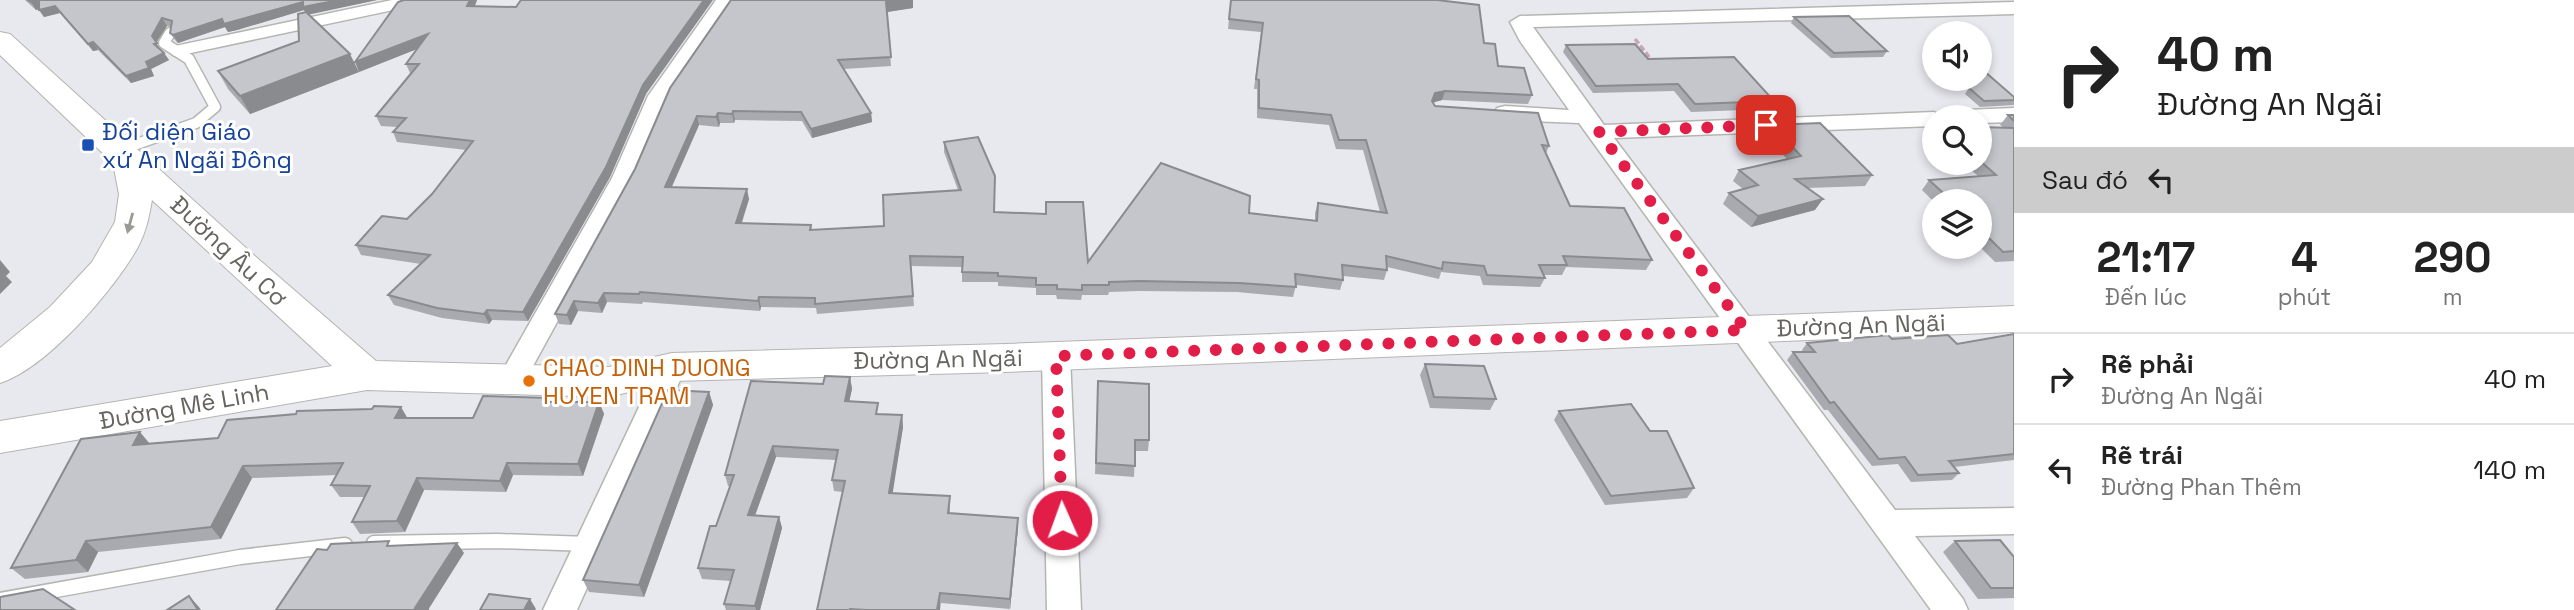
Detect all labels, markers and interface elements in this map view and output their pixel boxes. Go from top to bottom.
map controls [1922,21,1992,259]
button: sound [1922,21,1992,91]
text: 40 m [2157,23,2274,85]
icon: right [2042,28,2133,119]
text: Đường An Ngãi [2157,84,2383,124]
pin [1736,95,1796,155]
button: search [1922,105,1992,175]
icon: arrive [1747,106,1785,144]
place label: Đối diện Giáo xứ An Ngãi Đông [102,116,292,175]
marker: Đối diện Giáo xứ An Ngãi Đông [80,137,96,153]
icon: left [2142,161,2180,199]
text: Sau đó [2042,163,2128,197]
street label: Đường Âu Cơ [164,189,294,313]
button: layers [1922,189,1992,259]
one-way arrow [124,212,135,234]
text: 21:17 [2096,231,2195,284]
text: 4 [2291,231,2318,284]
text: 290 [2414,231,2492,284]
text: Đến lúc [2105,282,2187,312]
text: phút [2278,282,2331,312]
text: m [2443,282,2462,312]
street label: Đường An Ngãi [1776,307,1946,343]
street label: Đường An Ngãi [853,342,1023,376]
text: Rẽ phải [2101,347,2194,381]
place label: CHAO DINH DUONG HUYEN TRAM [543,352,751,411]
icon: right [2042,360,2080,398]
text: 40 m [2484,362,2546,396]
marker: CHAO DINH DUONG HUYEN TRAM [521,373,537,389]
street label: Đường Mê Linh [97,376,271,436]
text: Đường An Ngãi [2101,381,2263,411]
text: Rẽ trái [2101,438,2183,472]
icon: left [2042,451,2080,489]
text: 140 m [2473,453,2546,487]
text: Đường Phan Thêm [2101,472,2302,502]
position arrow [1025,483,1099,557]

